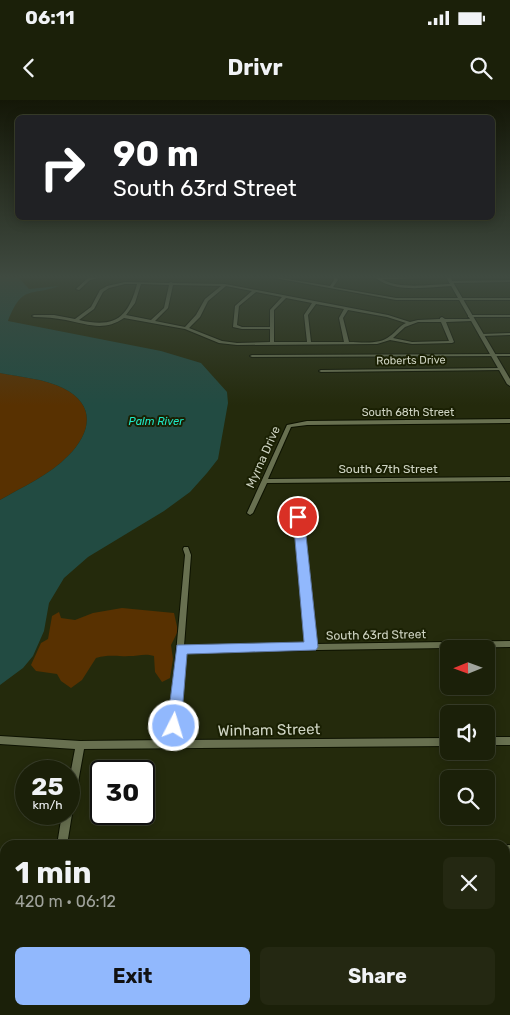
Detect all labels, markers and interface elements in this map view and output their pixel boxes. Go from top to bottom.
text: 06:11 [25,6,75,29]
icon: back [15,54,43,82]
text: Drivr [227,54,283,81]
icon: search [467,54,495,82]
text: 90 m [113,133,199,175]
icon: right [30,135,95,200]
text: South 63rd Street [113,175,297,202]
street label: Roberts Drive [376,353,446,368]
street label: South 68th Street [362,406,455,419]
water label: Palm River [129,415,184,428]
street label: Myrna Drive [243,424,283,490]
street label: South 67th Street [338,462,438,476]
pin [277,496,319,538]
icon: arrive [284,503,312,531]
street label: South 63rd Street [326,627,427,643]
north arrow [440,640,495,695]
map controls [440,640,495,825]
position arrow [147,699,199,751]
button: sound [440,705,495,760]
street label: Winham Street [218,720,321,740]
speed limit sign: 30 [90,760,155,825]
button: search [440,770,495,825]
text: 25 [31,772,64,801]
text: km/h [33,798,62,812]
text: 1 min [15,855,92,891]
button: close [443,857,495,909]
text: 420 m · 06:12 [15,892,116,911]
button: Exit [15,947,250,1005]
button: Share [260,947,495,1005]

